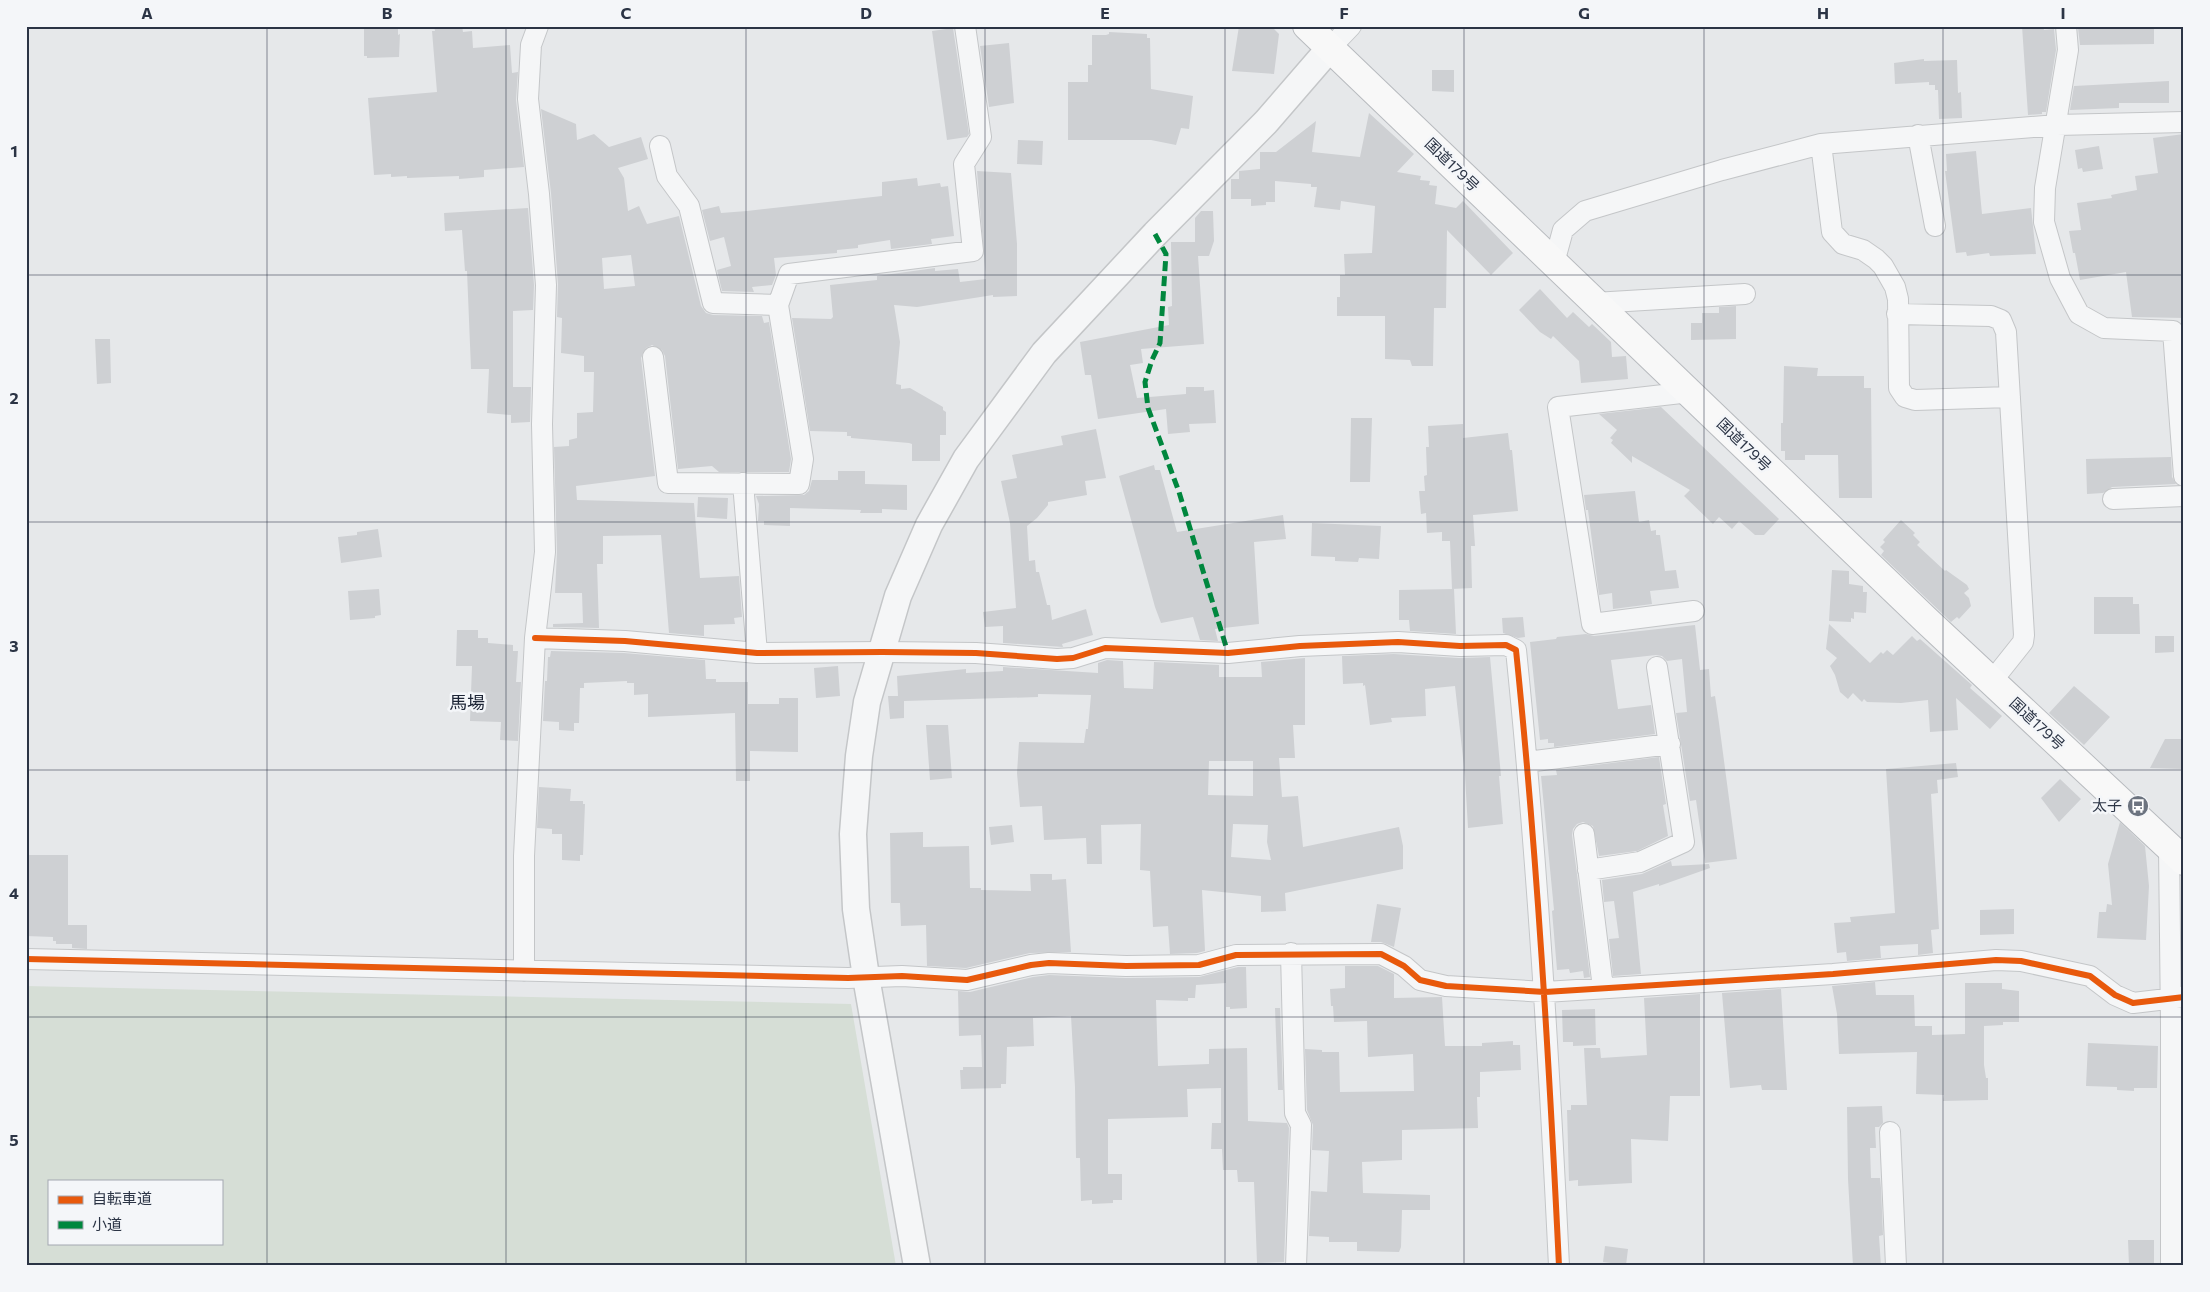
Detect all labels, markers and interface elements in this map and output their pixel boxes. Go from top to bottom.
text: A [141,3,153,22]
text: B [382,3,393,22]
text: C [621,3,632,22]
text: D [860,3,872,22]
text: E [1100,3,1110,22]
text: F [1339,3,1349,22]
text: G [1578,3,1590,22]
text: H [1817,3,1829,22]
text: I [2060,3,2066,22]
street label: 国道179号 [1422,134,1484,195]
text: 1 [10,141,18,160]
text: 2 [9,388,19,407]
street label: 国道179号 [1714,414,1776,475]
text: 3 [9,636,19,655]
district label: 馬場 [449,691,485,713]
street label: 国道179号 [2007,693,2069,753]
bus stop icon: 太子 [2126,794,2150,818]
place label: 太子 [2092,796,2122,814]
text: 4 [9,883,19,902]
text: 5 [9,1130,19,1149]
legend [48,1180,222,1244]
text: 自転車道 [92,1189,152,1207]
text: 小道 [92,1215,122,1233]

